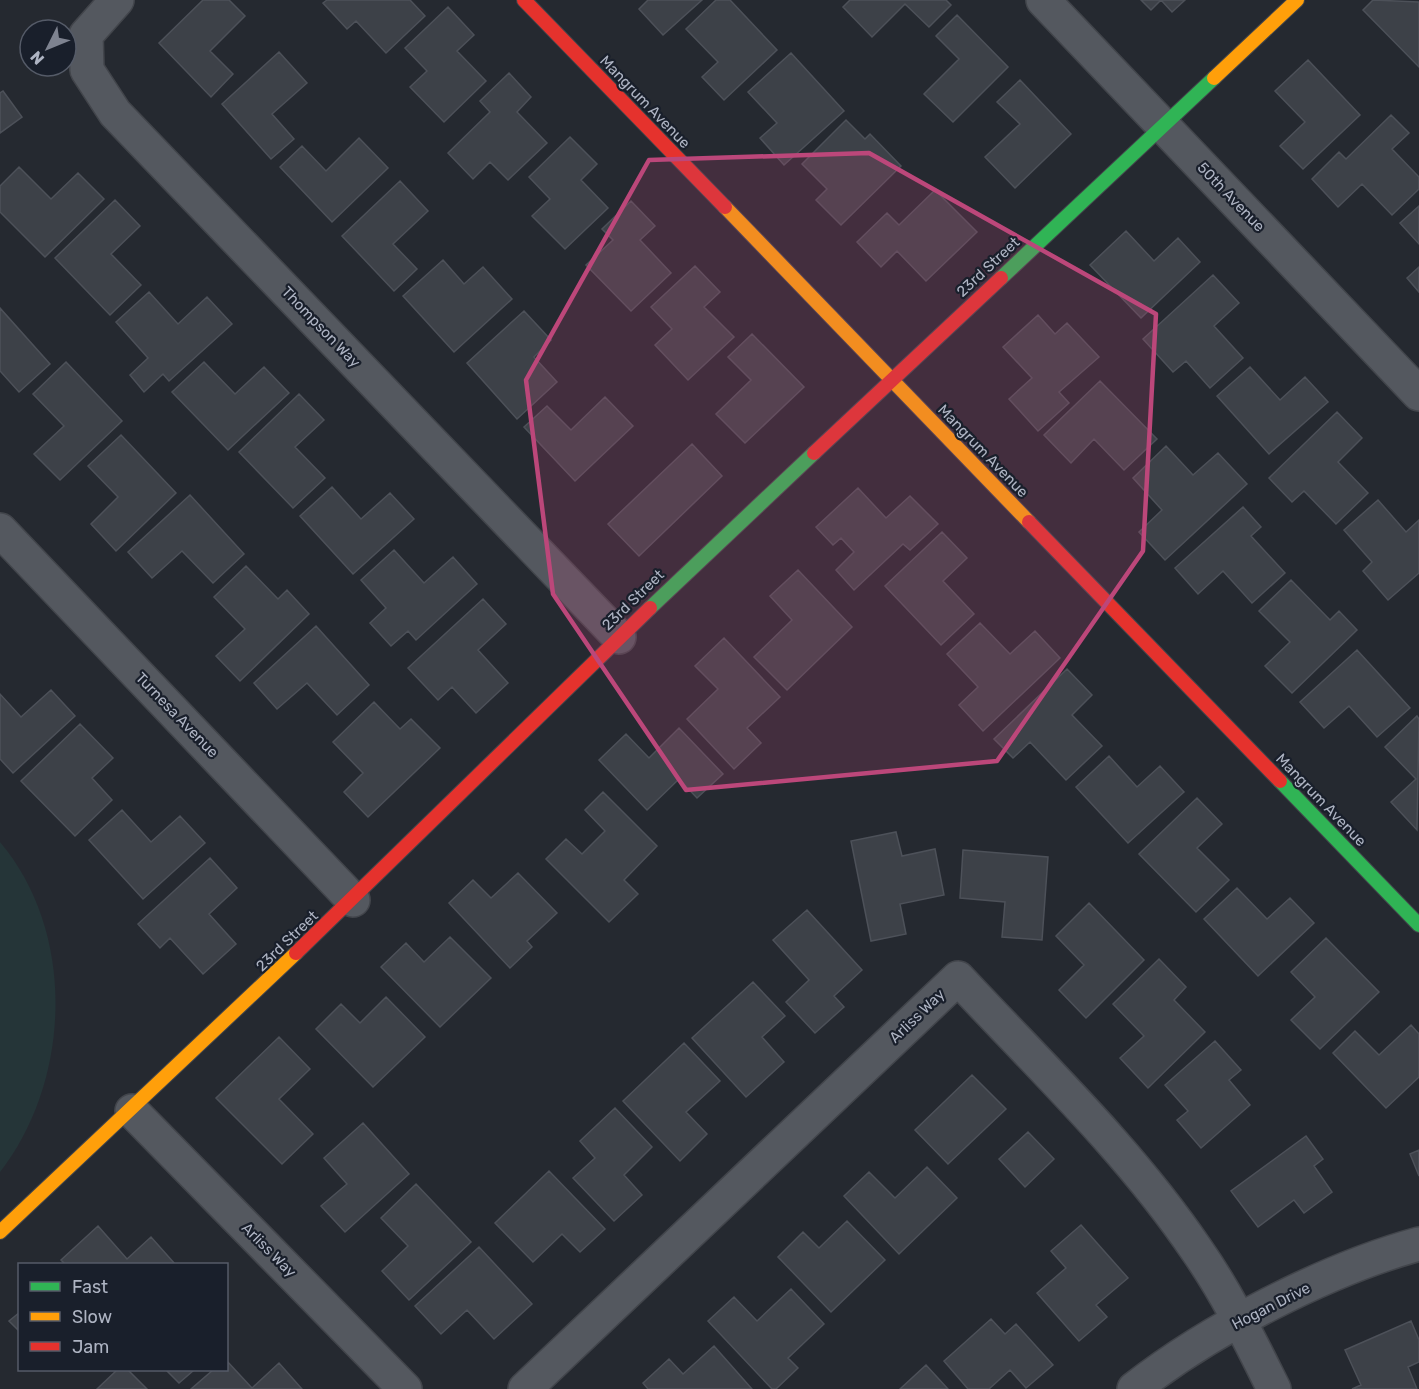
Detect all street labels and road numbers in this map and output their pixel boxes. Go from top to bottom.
street label: Mangrum Avenue [596,52,694,152]
street label: 50th Avenue [1194,159,1268,235]
street label: 23rd Street [953,233,1023,301]
street label: Thompson Way [278,283,364,371]
street label: Mangrum Avenue [934,401,1032,501]
street label: 23rd Street [598,566,668,634]
street label: Turnesa Avenue [132,669,222,761]
street label: Mangrum Avenue [1272,750,1370,850]
street label: 23rd Street [252,907,322,975]
street label: Arliss Way [886,985,948,1047]
street label: Arliss Way [238,1219,300,1281]
street label: Hogan Drive [1229,1279,1313,1333]

